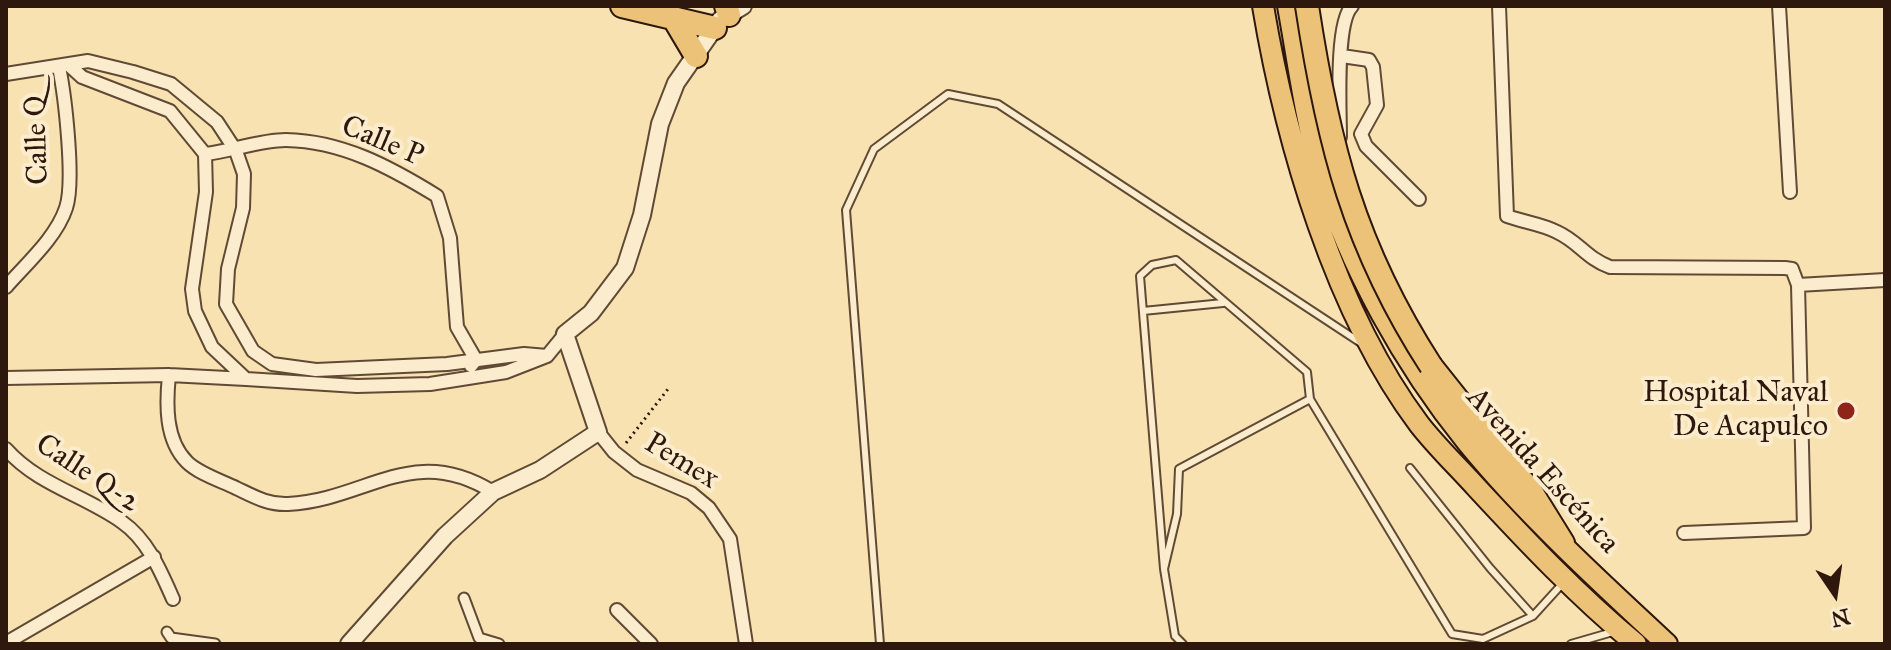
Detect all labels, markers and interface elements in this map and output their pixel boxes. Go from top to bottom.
street label: Calle Q [18,95,58,185]
street label: Calle P [336,109,428,175]
place label: Hospital Naval De Acapulco [1643,376,1828,446]
street label: Avenida Escénica [1458,380,1626,562]
marker: Hospital Naval De Acapulco [1835,400,1857,422]
street label: Pemex [638,426,724,498]
street label: Calle Q-2 [28,427,146,521]
north arrow [1795,554,1875,634]
text: N [1828,603,1853,633]

